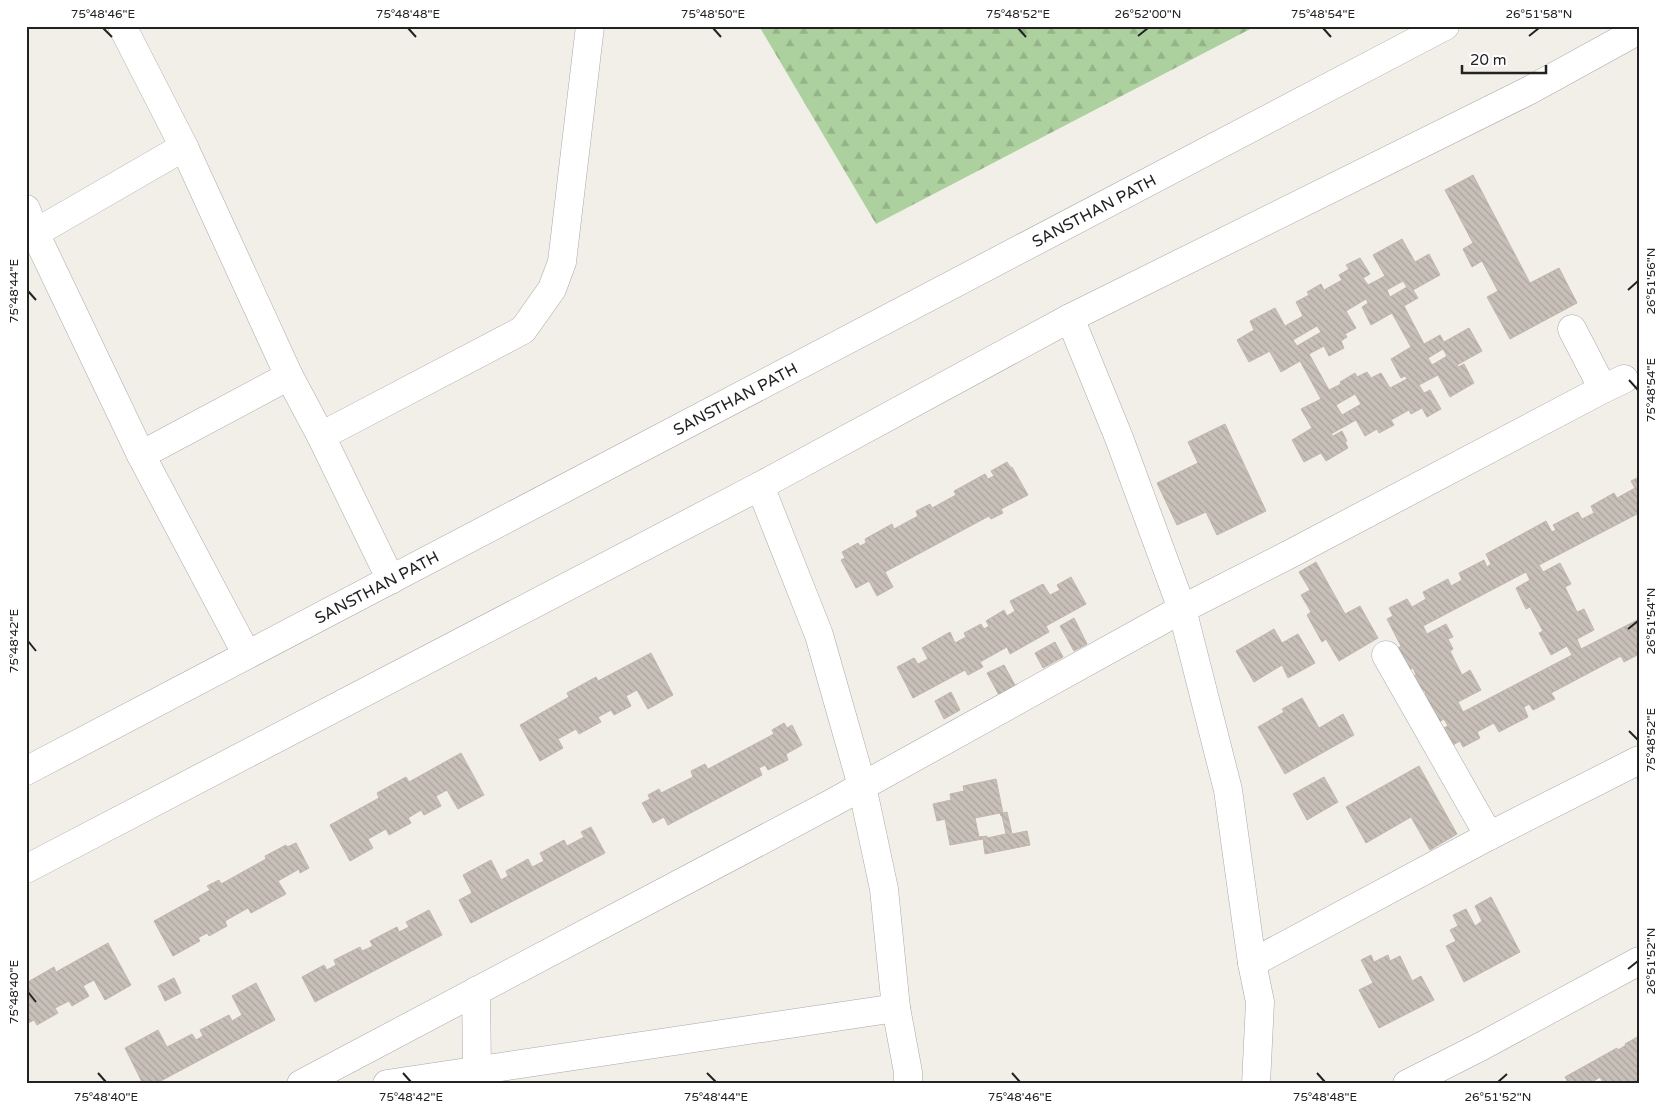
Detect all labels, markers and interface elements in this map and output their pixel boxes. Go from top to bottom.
text: 75°48'46"E [71,7,135,21]
text: 75°48'48"E [376,7,440,21]
text: 75°48'50"E [681,7,745,21]
text: 75°48'52"E [986,7,1050,21]
text: 26°52'00"N [1115,7,1181,21]
text: 75°48'54"E [1291,7,1355,21]
text: 26°51'58"N [1506,7,1572,21]
scale bar [1462,42,1546,74]
text: 20 m [1470,51,1507,69]
street label: SANSTHAN PATH [1029,170,1160,252]
text: 26°51'56"N [1644,248,1658,314]
text: 75°48'44"E [7,259,21,323]
text: 75°48'54"E [1644,358,1658,422]
street label: SANSTHAN PATH [670,359,801,440]
street label: SANSTHAN PATH [312,547,443,629]
text: 26°51'54"N [1644,588,1658,654]
text: 75°48'42"E [7,609,21,673]
text: 75°48'52"E [1644,708,1658,772]
text: 26°51'52"N [1644,928,1658,994]
text: 75°48'40"E [7,960,21,1024]
text: 75°48'40"E [74,1090,138,1104]
text: 75°48'42"E [379,1090,443,1104]
text: 75°48'44"E [684,1090,748,1104]
text: 75°48'46"E [988,1090,1052,1104]
text: 75°48'48"E [1293,1090,1357,1104]
text: 26°51'52"N [1465,1090,1531,1104]

